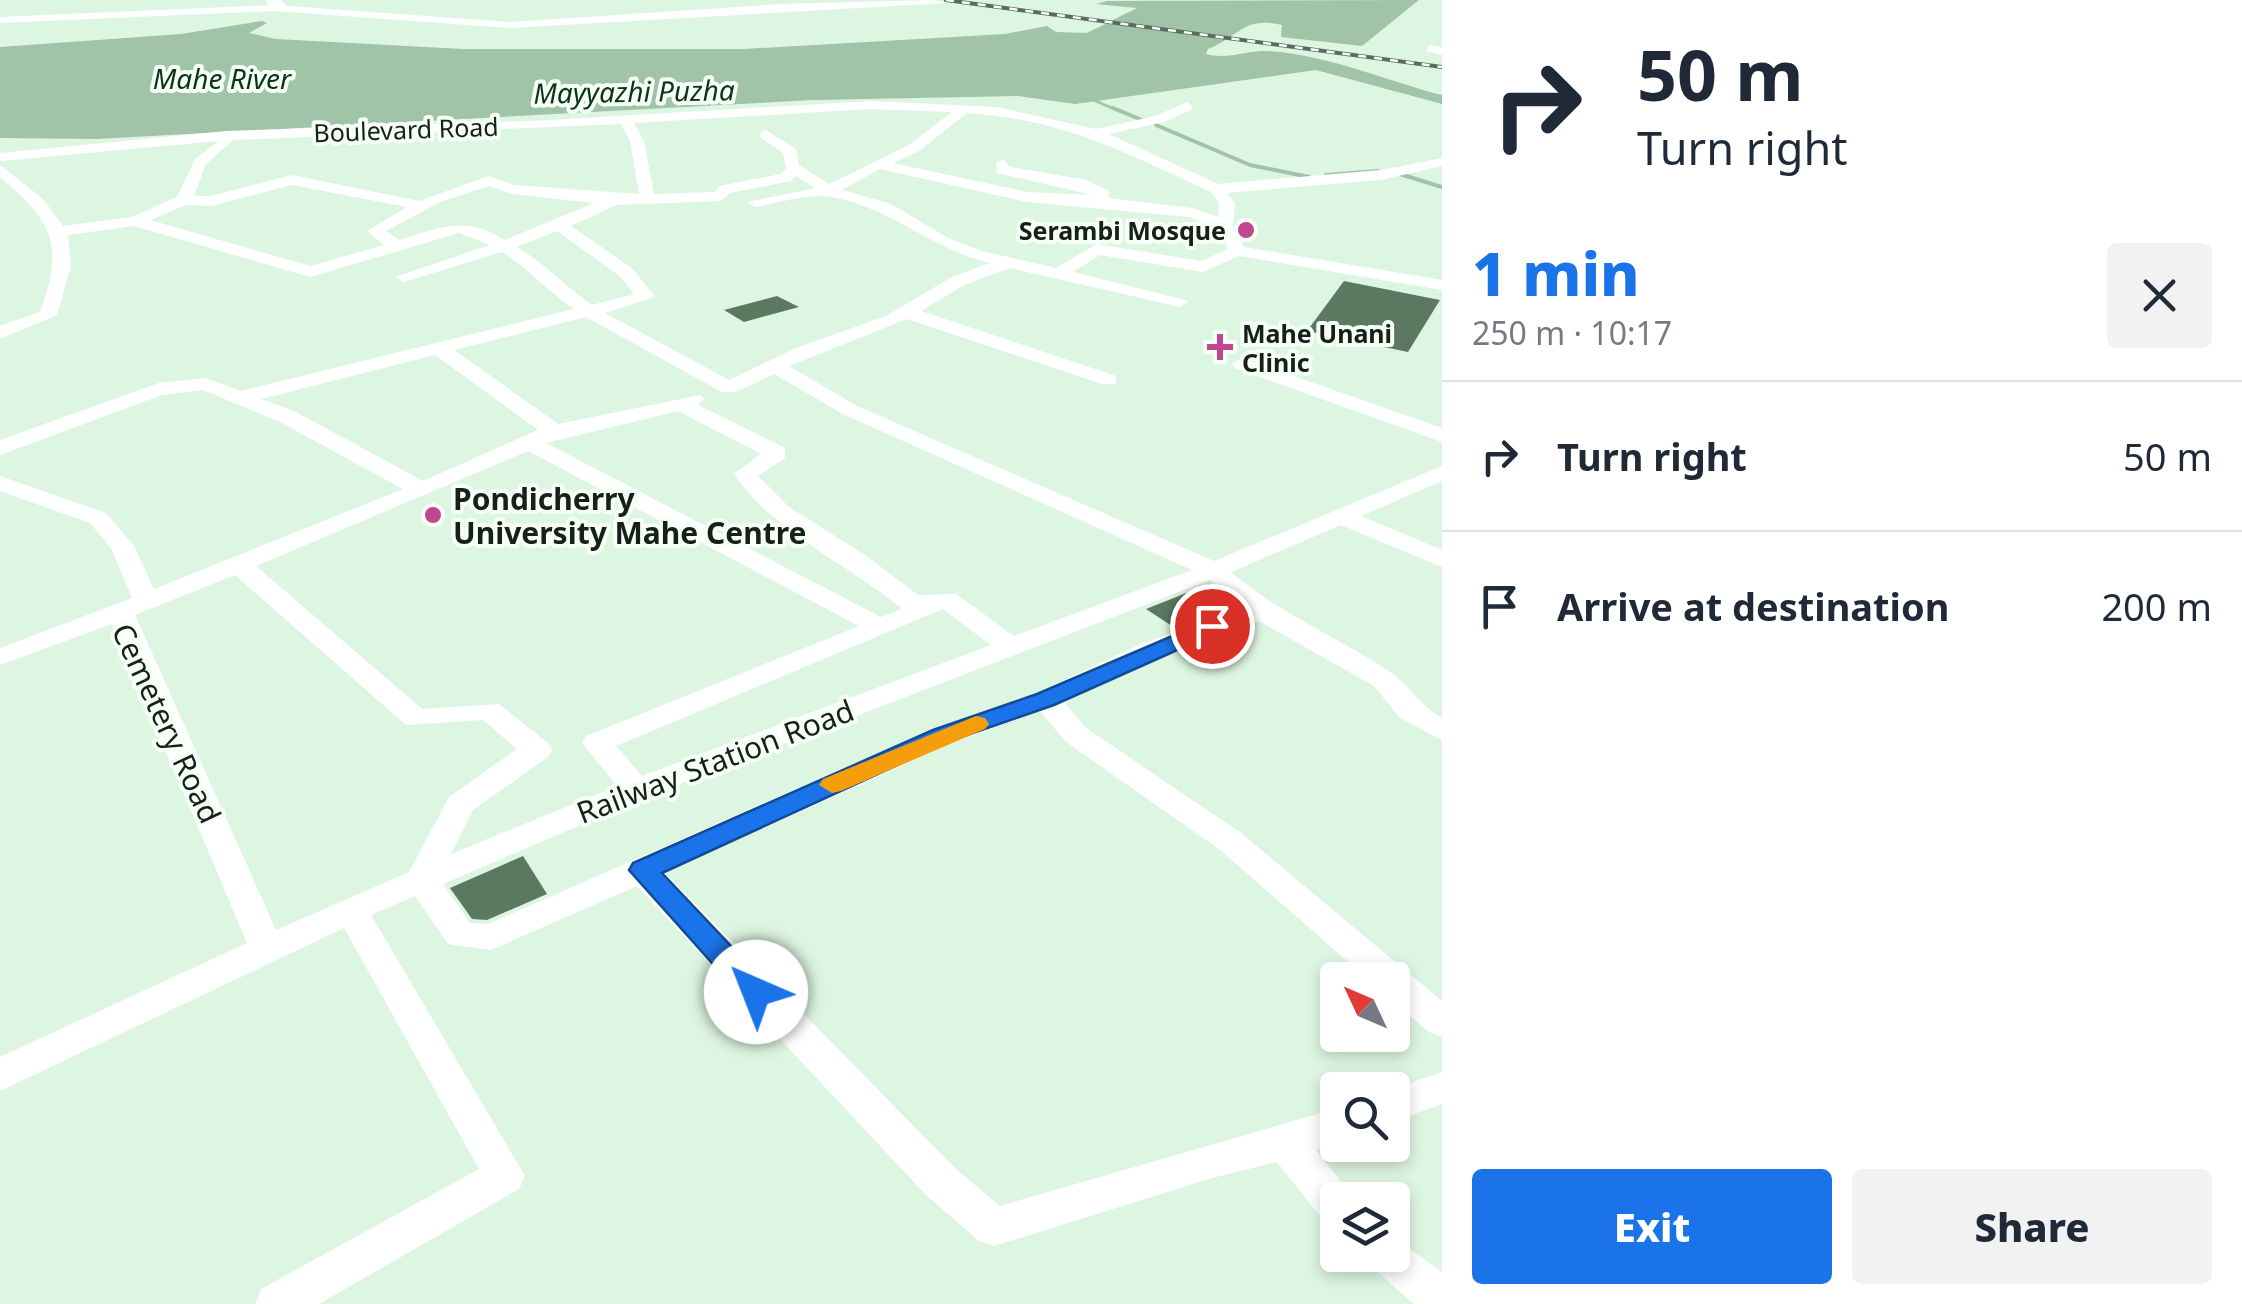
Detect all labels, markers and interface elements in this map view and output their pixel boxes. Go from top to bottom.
text: 50 m [1637,26,1804,122]
icon: right [1472,40,1602,170]
water label: Mahe River [153,59,293,97]
water label: Mayyazhi Puzha [533,70,735,112]
street label: Boulevard Road [313,109,499,149]
text: Turn right [1637,117,1848,178]
place label: Serambi Mosque [1019,213,1226,247]
marker: Serambi Mosque [1235,219,1257,241]
text: 1 min [1472,232,1640,314]
button: close [2107,243,2212,348]
text: 250 m · 10:17 [1472,311,1672,354]
place label: Mahe Unani Clinic [1242,316,1392,379]
marker: Mahe Unani Clinic [1207,334,1233,360]
icon: right [1472,429,1527,484]
text: Turn right [1557,430,1747,482]
text: 50 m [2123,430,2212,482]
place label: Pondicherry University Mahe Centre [453,478,806,553]
marker: Pondicherry University Mahe Centre [422,504,444,526]
icon: arrive [1472,579,1527,634]
text: Arrive at destination [1557,580,1949,632]
text: 200 m [2101,580,2212,632]
pin [1170,584,1255,669]
icon: arrive [1185,599,1240,654]
street label: Cemetery Road [103,616,231,830]
street label: Railway Station Road [571,689,859,833]
position arrow [704,940,808,1044]
north arrow [1320,962,1410,1052]
map controls [1320,962,1410,1272]
button: search [1320,1072,1410,1162]
button: Exit [1472,1169,1832,1284]
button: Share [1852,1169,2212,1284]
button: layers [1320,1182,1410,1272]

